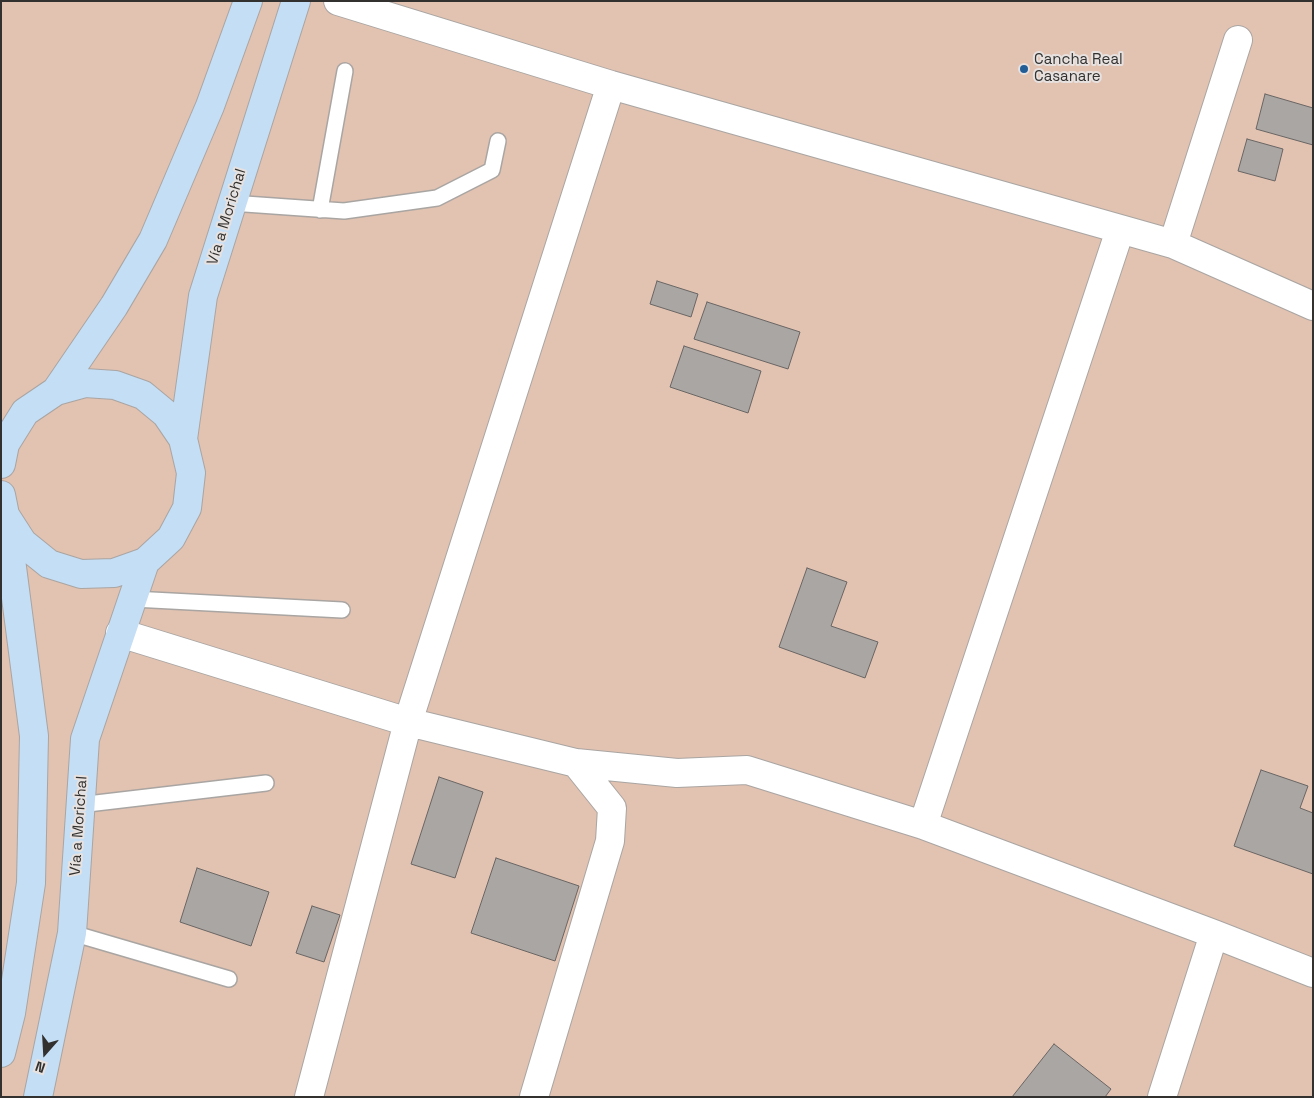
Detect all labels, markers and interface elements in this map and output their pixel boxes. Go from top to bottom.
place label: Cancha Real Casanare [1034,51,1123,86]
marker: Cancha Real Casanare [1018,63,1030,75]
street label: Vía a Morichal [204,167,250,267]
street label: Vía a Morichal [67,776,91,876]
north arrow [20,1028,70,1078]
text: N [33,1057,47,1077]

